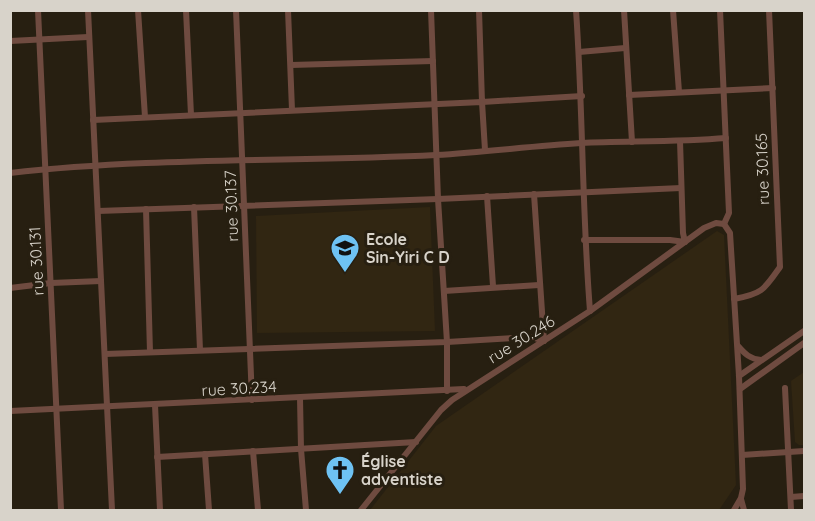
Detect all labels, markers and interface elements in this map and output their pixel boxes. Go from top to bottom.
street label: rue 30.165 [751,133,773,205]
street label: rue 30.137 [220,170,242,242]
street label: rue 30.131 [24,226,48,296]
place label: Ecole Sin-Yiri C D [366,229,450,267]
school or university icon: Ecole Sin-Yiri C D [329,232,361,274]
street label: rue 30.246 [484,310,558,367]
street label: rue 30.234 [201,376,277,400]
place label: Église adventiste [361,451,443,489]
church icon: Église adventiste [324,454,356,496]

